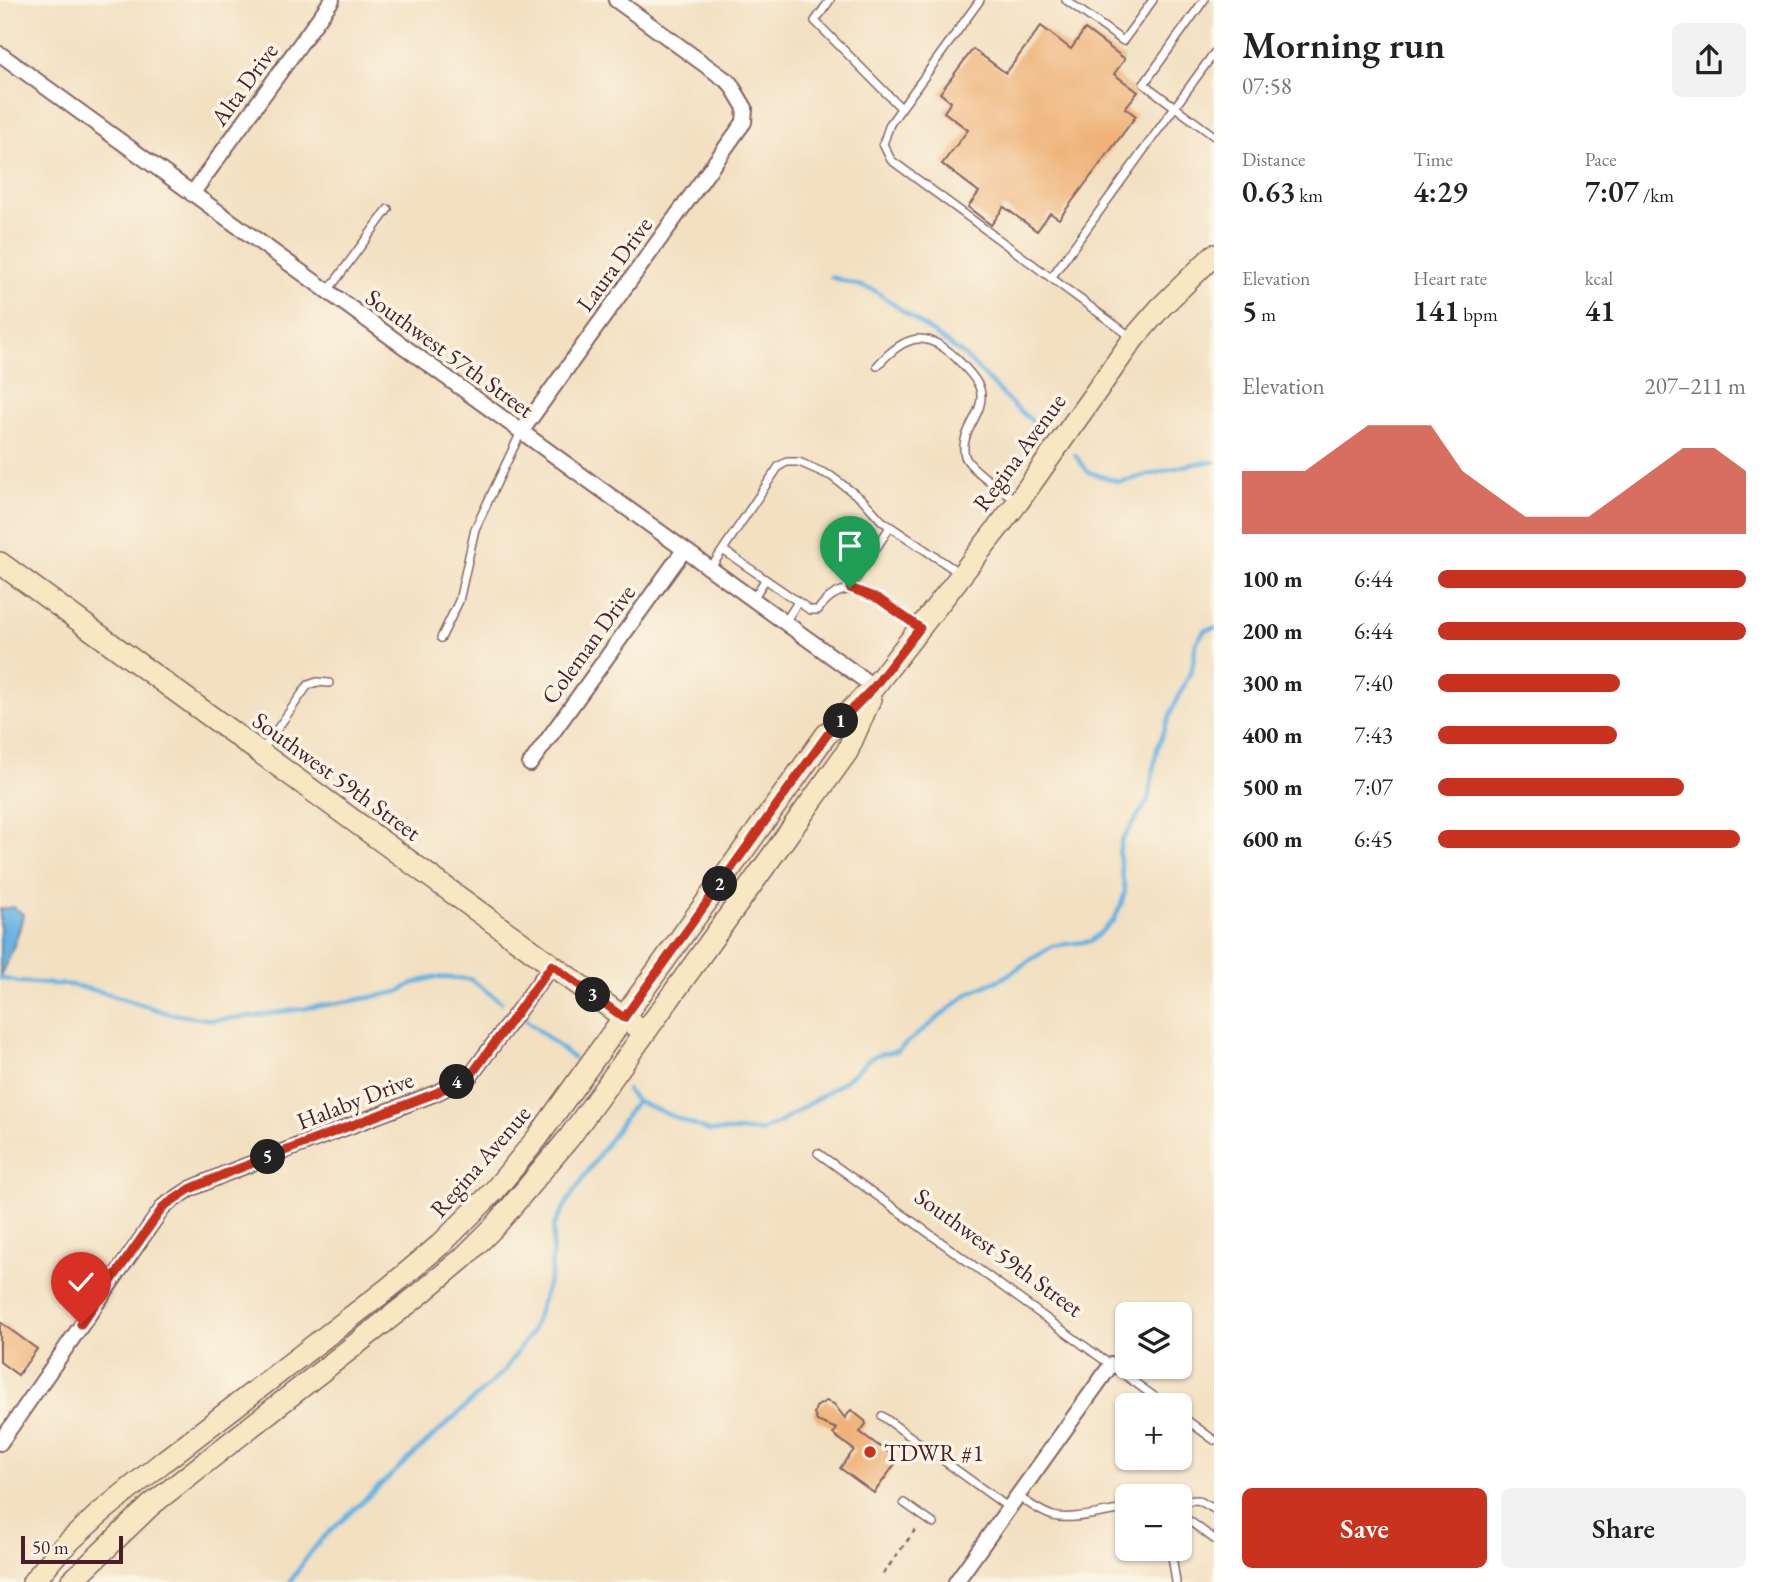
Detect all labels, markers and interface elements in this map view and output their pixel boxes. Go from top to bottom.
text: Morning run [1242,20,1445,69]
button: share [1672,23,1746,97]
street label: Alta Drive [203,36,285,133]
text: 07:58 [1242,71,1292,101]
text: Distance [1242,147,1305,172]
text: Time [1413,147,1453,172]
text: Pace [1585,147,1617,172]
text: 0.63 [1242,172,1295,211]
text: 4:29 [1413,172,1468,211]
text: 7:07 [1585,172,1639,211]
text: km [1295,183,1323,208]
text: /km [1639,183,1674,208]
street label: Laura Drive [569,210,659,318]
text: Elevation [1242,266,1310,291]
text: Heart rate [1413,266,1487,291]
text: kcal [1585,266,1613,291]
street label: Southwest 57th Street [360,281,541,425]
text: 5 [1242,291,1257,330]
text: 141 [1413,291,1460,330]
text: 41 [1585,291,1615,330]
text: m [1257,302,1276,327]
text: bpm [1460,302,1498,327]
text: Elevation [1242,371,1325,401]
text: 207–211 m [1645,371,1746,401]
street label: Regina Avenue [966,387,1072,517]
pin [820,516,880,588]
icon: arrive [831,527,869,565]
text: 100 m [1242,564,1303,594]
text: 6:44 [1354,564,1393,594]
street label: Coleman Drive [534,578,642,710]
text: 200 m [1242,616,1303,646]
text: 6:44 [1354,616,1393,646]
text: 300 m [1242,668,1303,698]
text: 7:40 [1354,668,1393,698]
street label: Southwest 59th Street [247,704,428,848]
pin: 1 [824,704,858,738]
text: 1 [835,708,846,733]
text: 400 m [1242,720,1303,750]
text: 7:43 [1354,720,1393,750]
text: 500 m [1242,772,1303,802]
text: 7:07 [1354,772,1393,802]
text: 600 m [1242,824,1303,854]
text: 6:45 [1354,824,1393,854]
pin: 2 [702,866,738,902]
text: 2 [714,871,725,896]
pin: 3 [576,978,610,1012]
text: 3 [587,982,598,1007]
street label: Halaby Drive [292,1064,418,1136]
pin: 4 [440,1064,475,1100]
text: 4 [451,1069,462,1094]
street label: Regina Avenue [423,1098,537,1224]
pin: 5 [250,1140,286,1174]
text: 5 [262,1144,273,1169]
street label: Southwest 59th Street [909,1180,1090,1324]
pin [51,1252,111,1324]
icon: check [62,1263,100,1301]
map controls [1115,1302,1192,1561]
button: layers [1115,1302,1192,1379]
button: + [1115,1393,1192,1470]
place label: TDWR #1 [884,1437,984,1468]
marker: TDWR #1 [862,1444,878,1460]
button: − [1115,1484,1192,1561]
button: Save [1242,1488,1487,1568]
button: Share [1501,1488,1746,1568]
scale bar [21,1533,122,1565]
text: 50 m [32,1535,69,1560]

